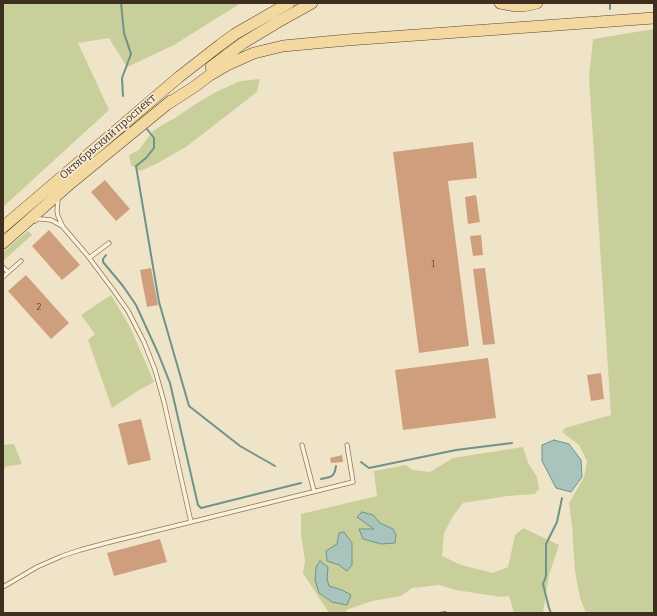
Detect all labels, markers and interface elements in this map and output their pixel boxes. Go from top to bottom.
street label: Октябрьский проспект [57,91,159,183]
house number: 1 [431,259,435,269]
house number: 2 [37,302,41,312]

